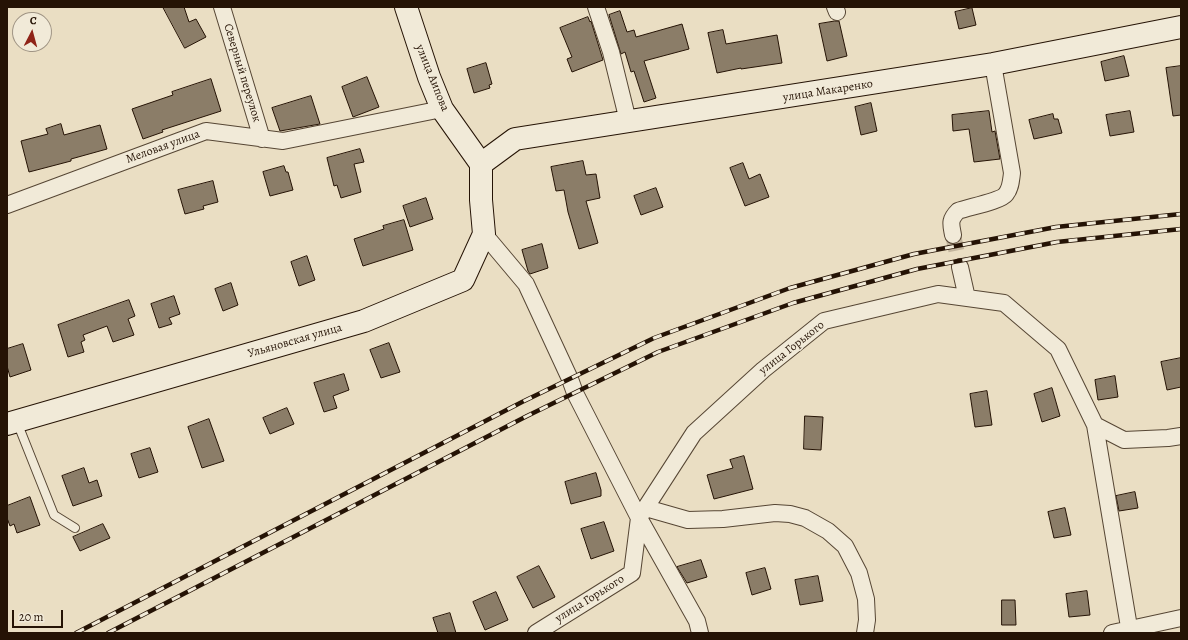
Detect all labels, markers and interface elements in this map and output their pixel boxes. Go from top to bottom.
north arrow [12,12,52,52]
text: С [29,13,37,28]
street label: Северный переулок [220,22,264,124]
street label: улица Аипова [412,42,452,114]
street label: улица Макаренко [782,77,874,105]
street label: Меловая улица [124,127,202,167]
street label: улица Горького [756,318,828,378]
street label: Ульяновская улица [246,321,344,361]
street label: улица Горького [553,572,627,626]
scale bar [14,602,65,628]
text: 20 m [19,609,43,625]

